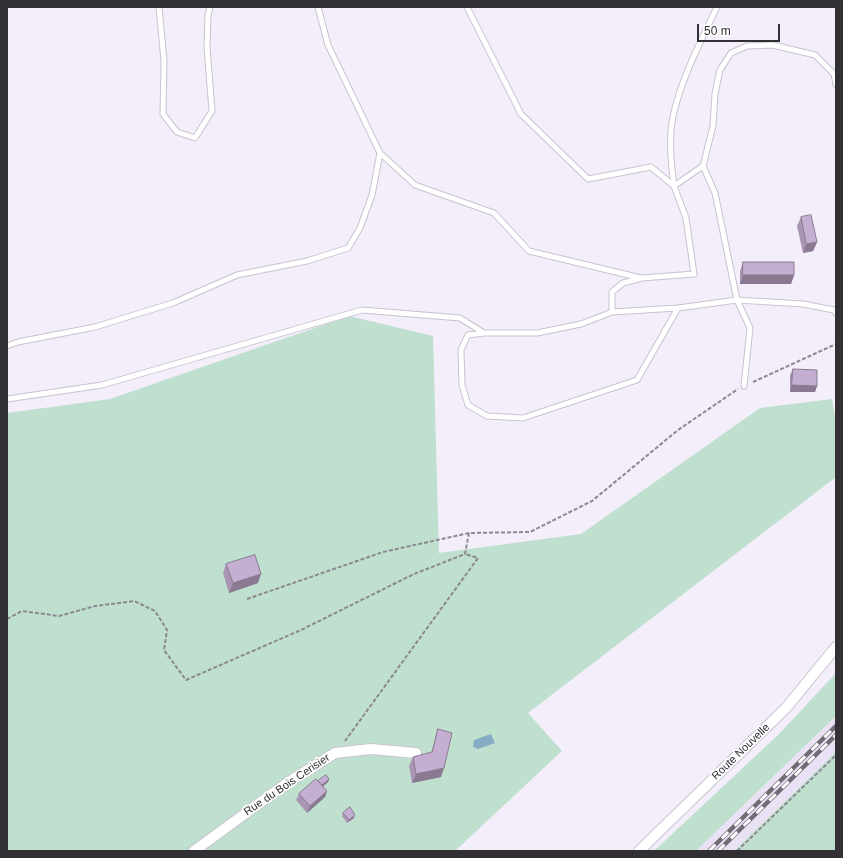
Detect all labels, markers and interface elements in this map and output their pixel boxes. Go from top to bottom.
scale bar [699,16,782,42]
text: 50 m [704,24,731,38]
street label: Route Nouvelle [709,721,773,783]
street label: Rue du Bois Cerisier [241,751,333,819]

